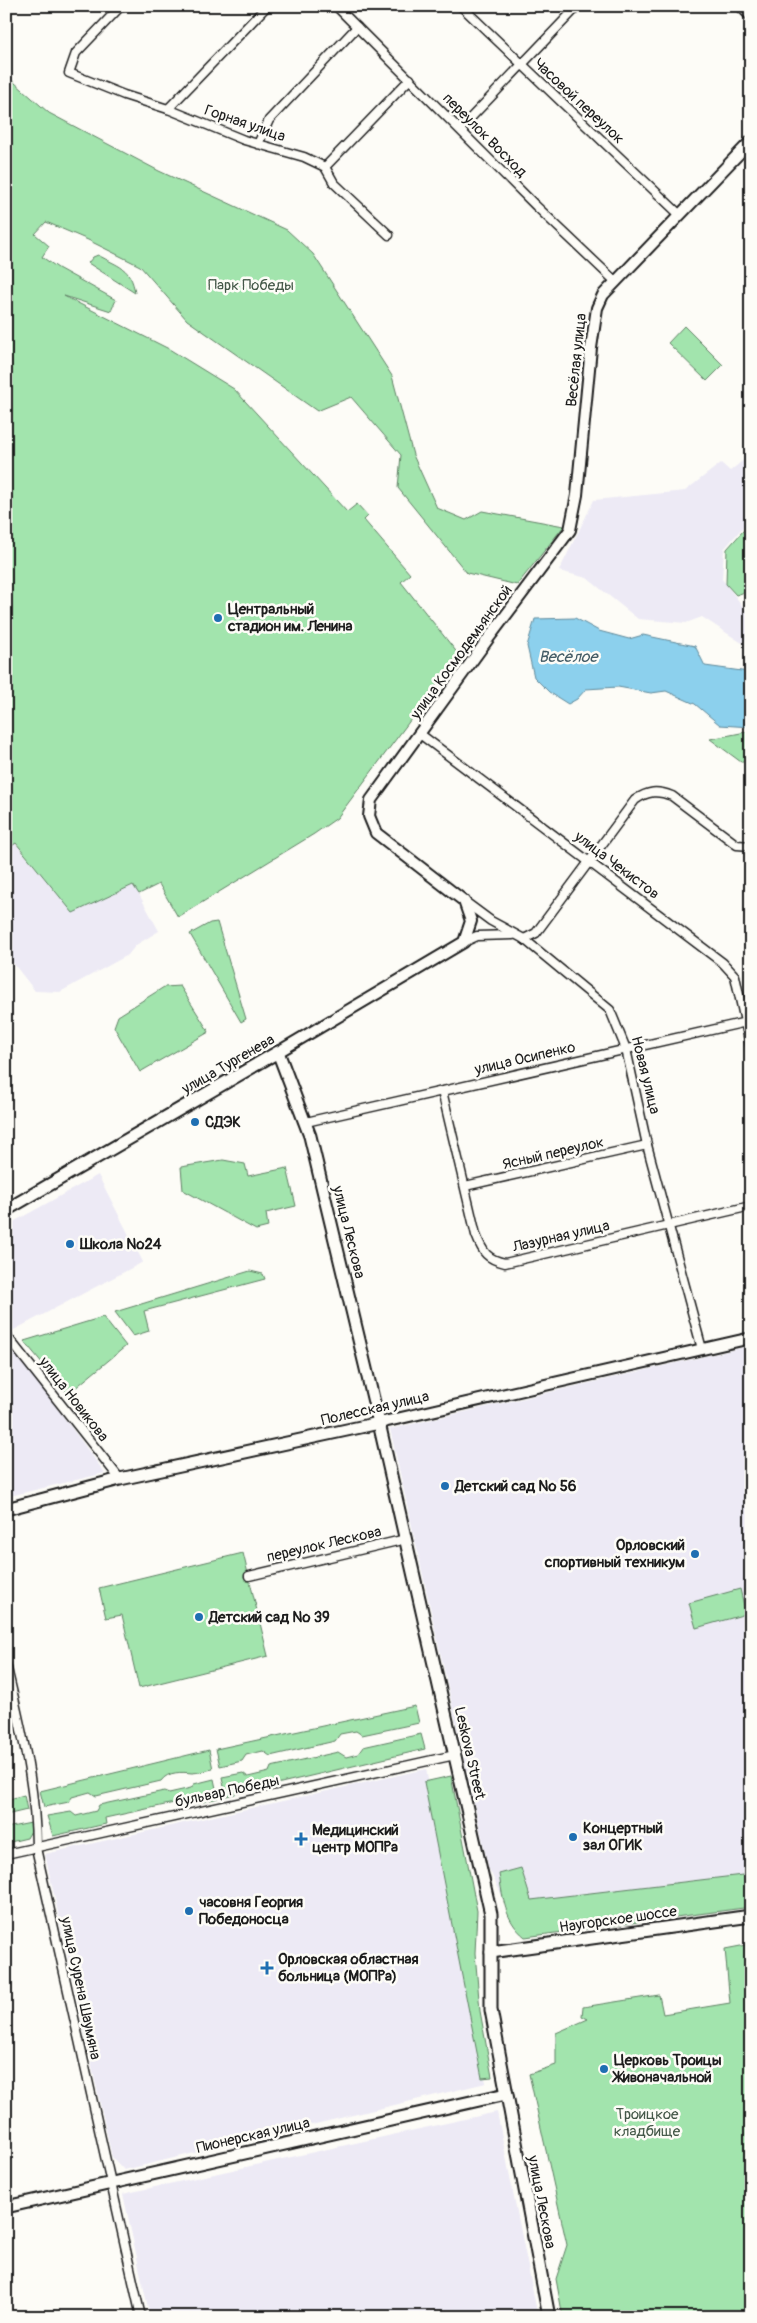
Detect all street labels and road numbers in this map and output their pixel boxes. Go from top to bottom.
street label: Часовой переулок [529,54,628,148]
street label: переулок Восход [438,89,531,182]
street label: Горная улица [202,101,288,146]
street label: Весёлая улица [562,312,591,408]
street label: улица Космодемьянской [406,582,516,724]
street label: улица Чекистов [570,827,663,904]
street label: улица Тургенева [178,1030,278,1099]
street label: Новая улица [627,1034,664,1116]
street label: улица Осипенко [472,1038,577,1080]
street label: Ясный переулок [501,1133,606,1174]
street label: улица Лескова [328,1183,369,1280]
street label: Лазурная улица [510,1216,611,1257]
street label: улица Новикова [34,1352,113,1446]
street label: Полесская улица [319,1387,431,1430]
street label: переулок Лескова [265,1522,383,1567]
street label: Leskova Street [450,1705,490,1802]
street label: бульвар Победы [173,1771,281,1812]
street label: Наугорское шоссе [558,1902,679,1937]
street label: улица Сурена Шаумяна [56,1914,105,2061]
street label: Пионерская улица [195,2113,312,2158]
street label: улица Лескова [523,2153,560,2250]

